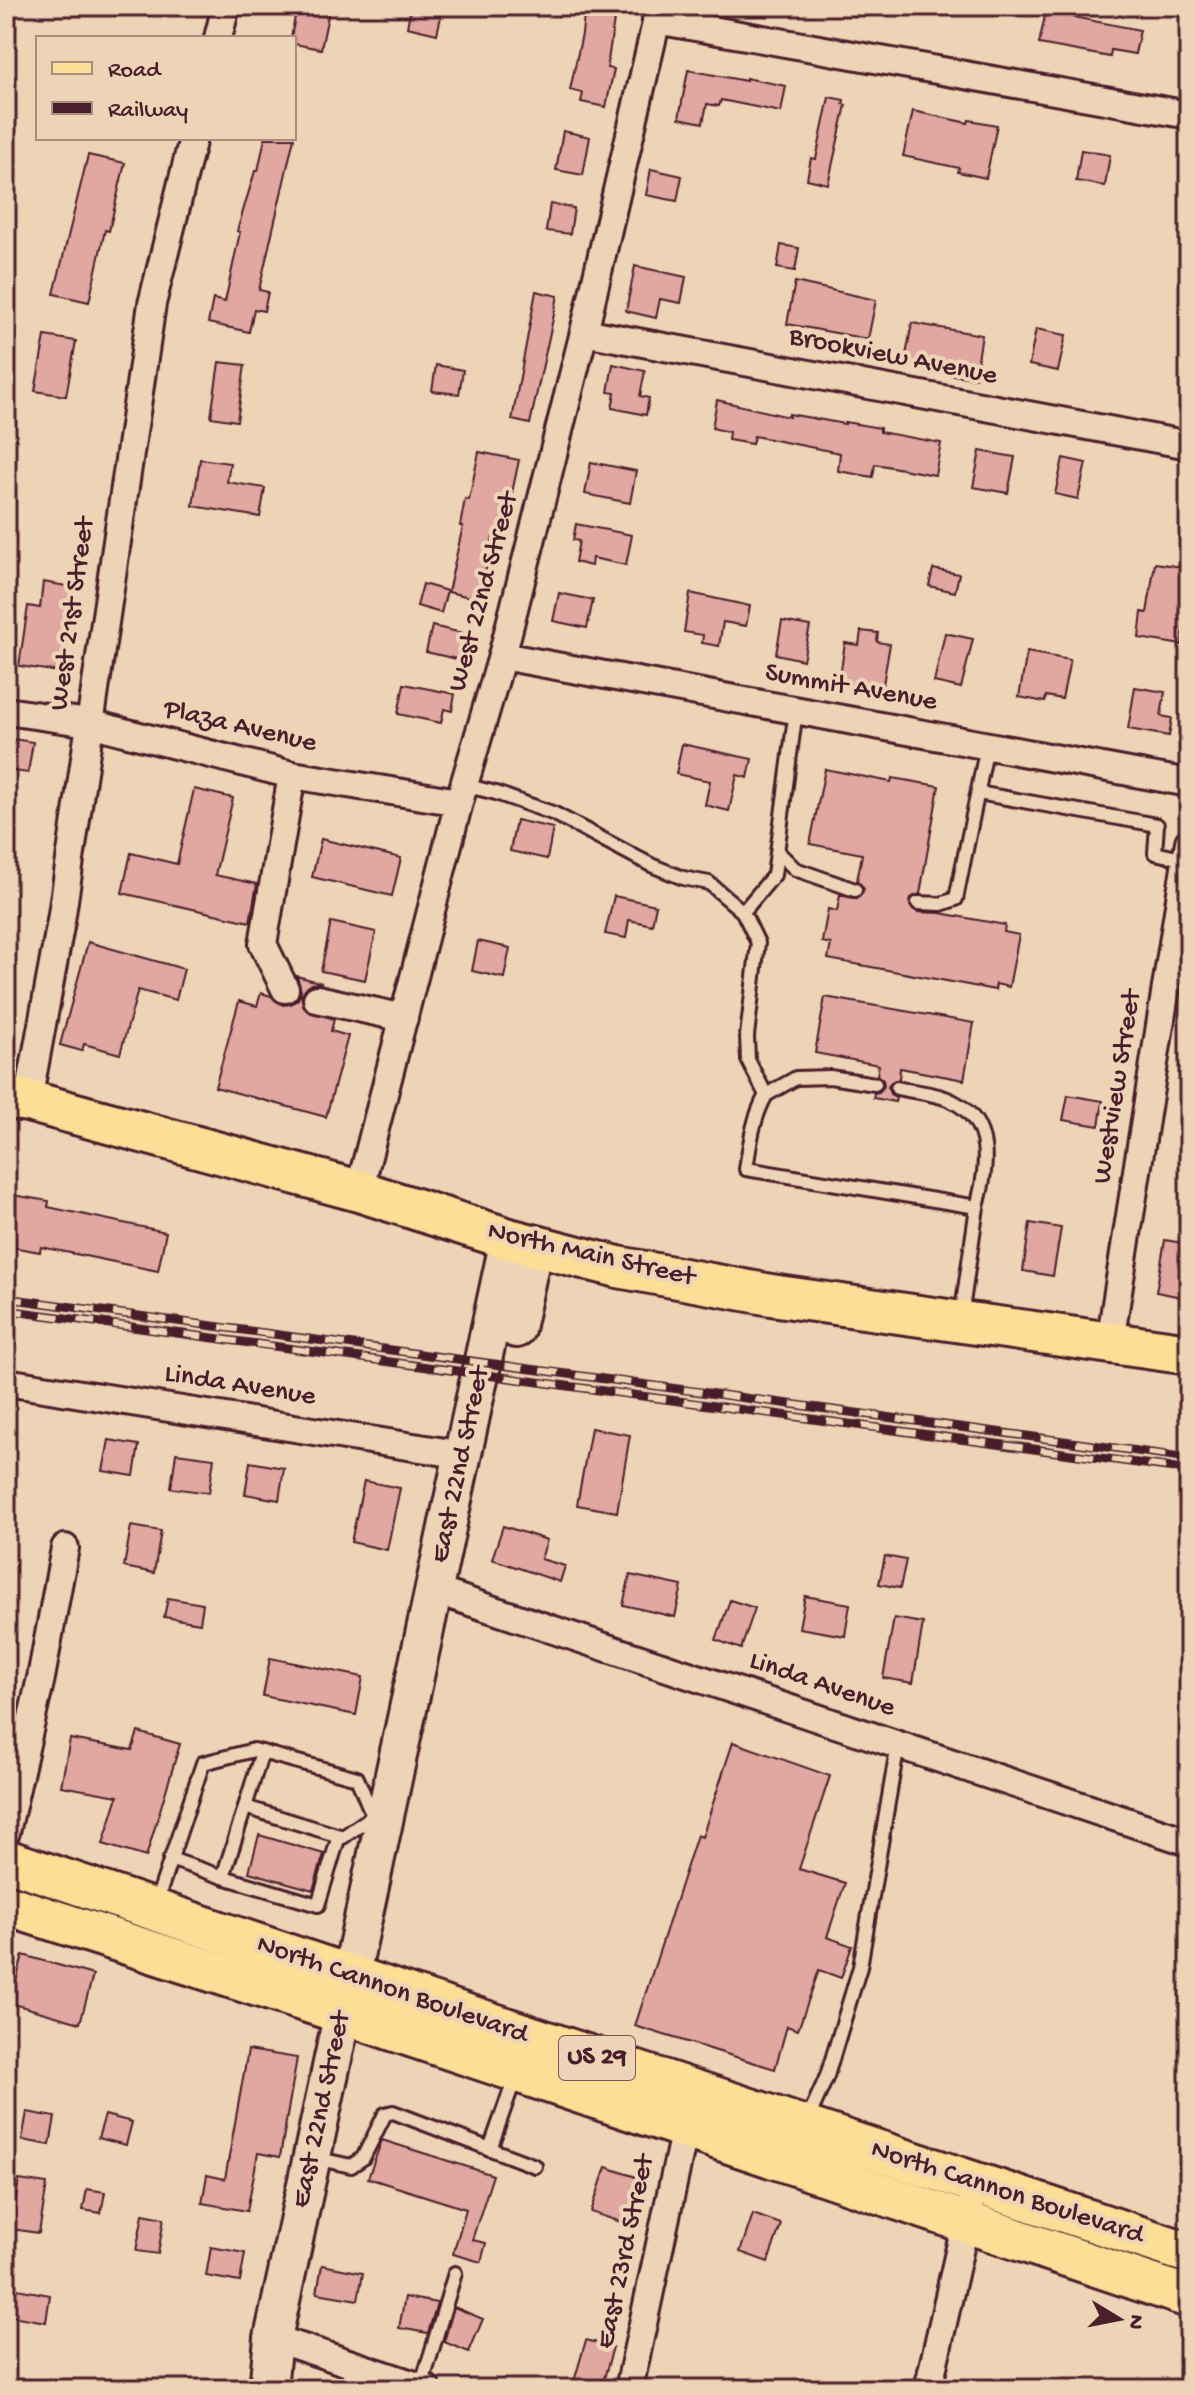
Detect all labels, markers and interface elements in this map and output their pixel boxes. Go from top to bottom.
legend [36,36,296,140]
text: Road [108,57,162,86]
text: Railway [108,97,188,126]
street label: Brookview Avenue [785,320,1000,393]
street label: West 22nd Street [442,486,527,695]
street label: West 21st Street [43,513,103,713]
street label: Summit Avenue [762,657,940,719]
street label: Plaza Avenue [159,693,320,761]
street label: Westview Street [1086,985,1150,1186]
street label: North Main Street [484,1215,700,1295]
street label: Linda Avenue [162,1358,318,1414]
street label: East 22nd Street [424,1361,498,1566]
street label: Linda Avenue [745,1645,900,1726]
street label: North Cannon Boulevard [252,1928,534,2053]
street label: East 22nd Street [285,2006,359,2211]
road number: US 29 [559,2036,635,2080]
street label: North Cannon Boulevard [867,2133,1150,2253]
street label: East 23rd Street [589,2150,663,2352]
north arrow [1079,2279,1159,2359]
text: N [1121,2312,1149,2331]

